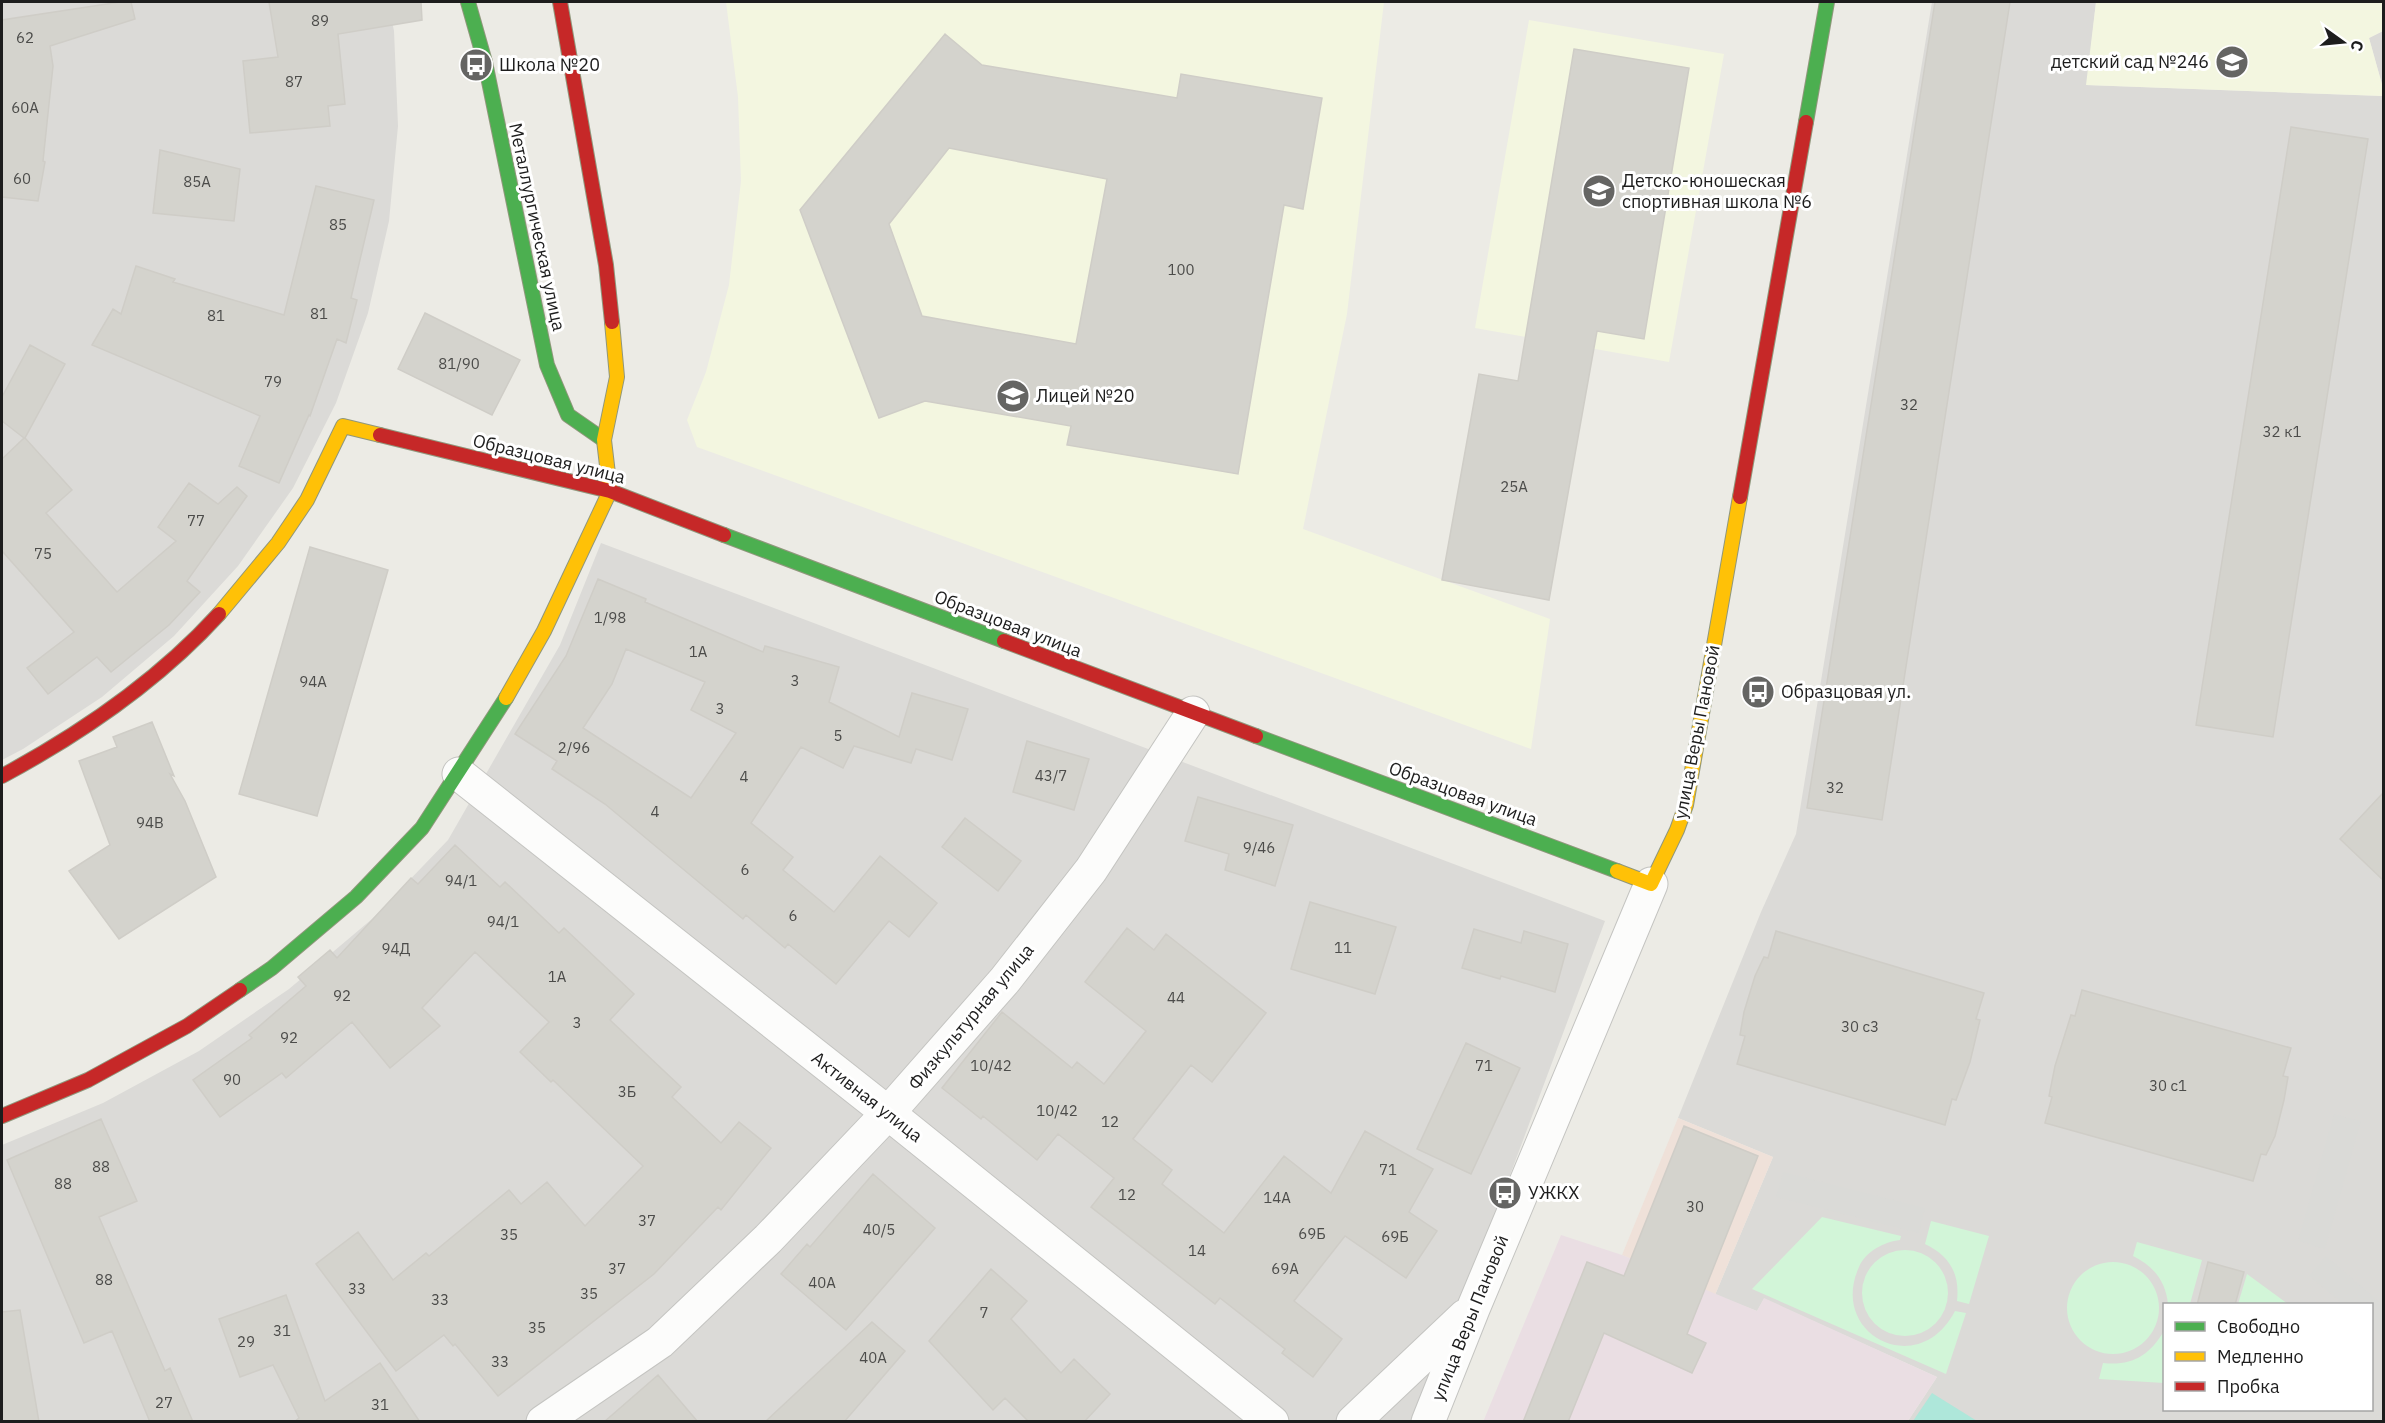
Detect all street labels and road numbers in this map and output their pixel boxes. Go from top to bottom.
street label: Металлургическая улица [504,121,571,333]
street label: Образцовая улица [471,428,628,489]
street label: Образцовая улица [931,585,1086,662]
street label: улица Веры Пановой [1668,643,1725,821]
street label: Образцовая улица [1386,756,1541,831]
street label: Физкультурная улица [903,939,1039,1095]
street label: Активная улица [807,1046,928,1147]
street label: улица Веры Пановой [1426,1231,1513,1404]

